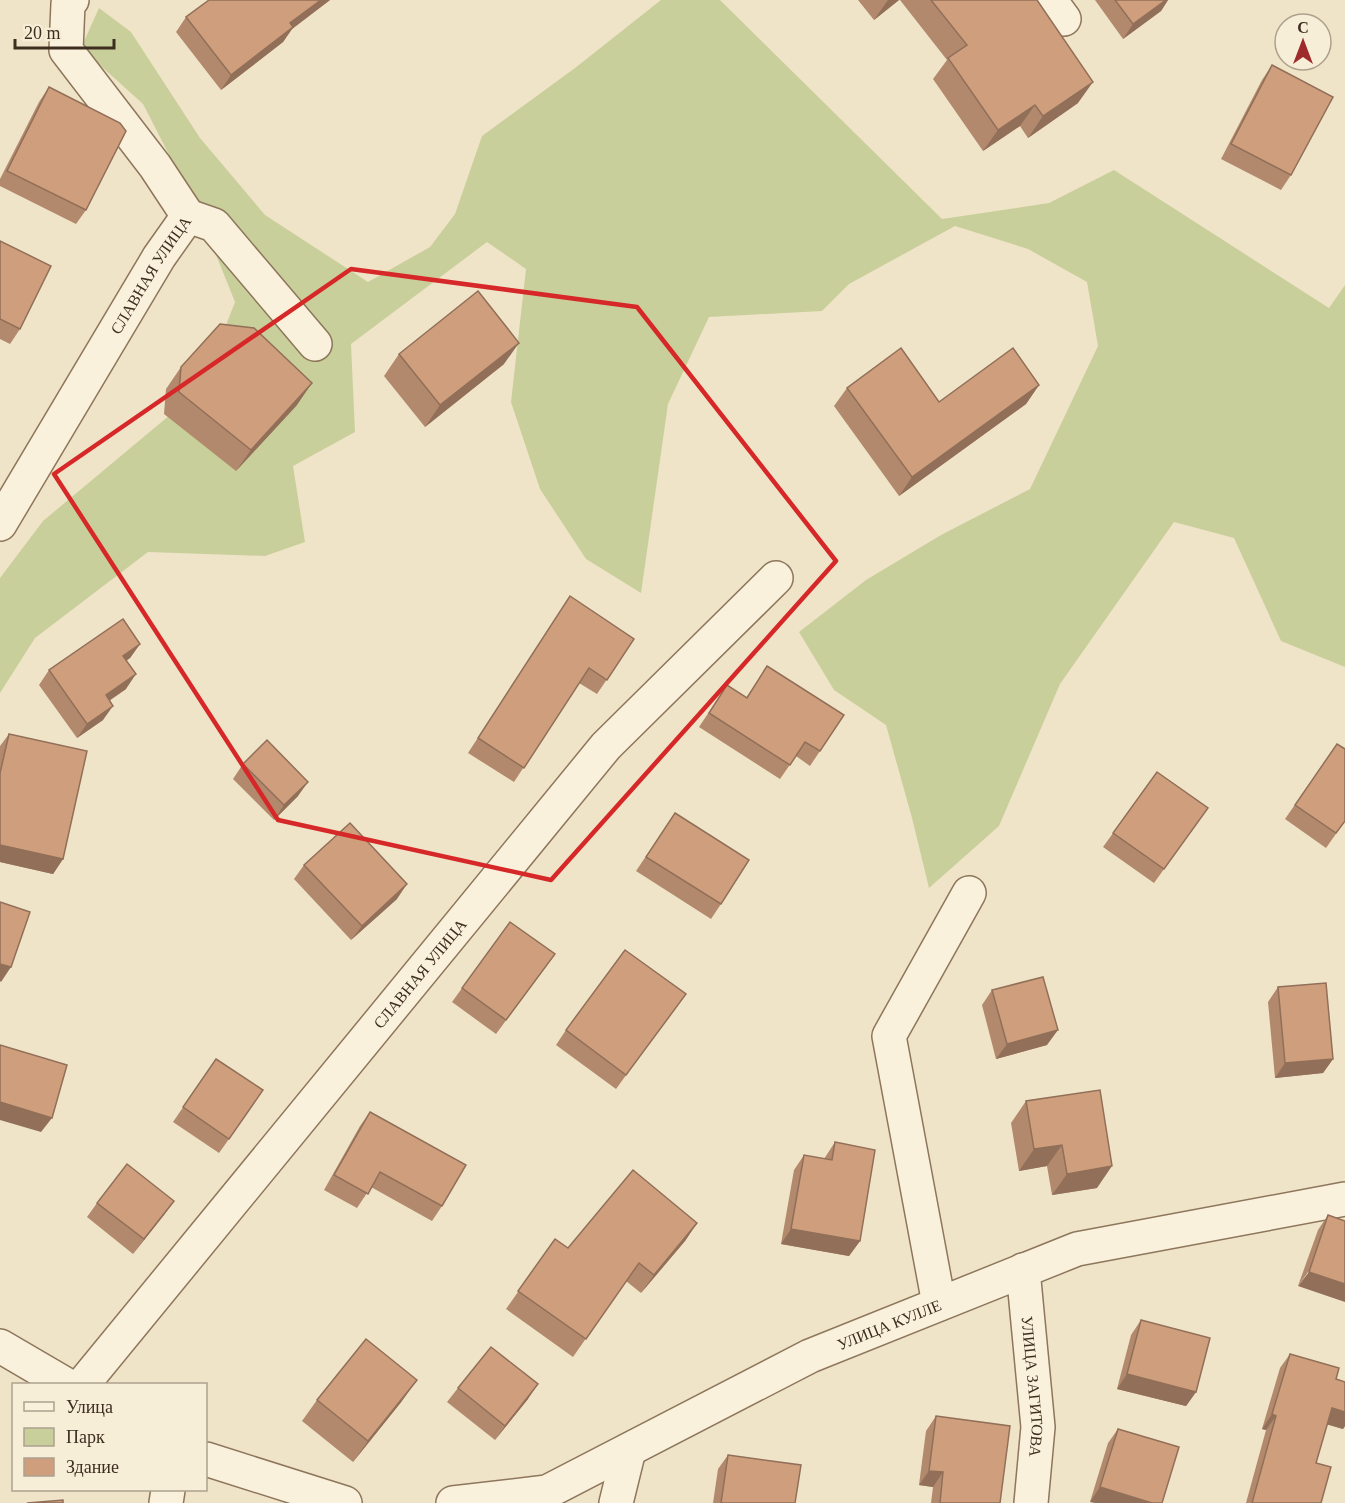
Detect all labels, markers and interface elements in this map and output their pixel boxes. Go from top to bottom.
scale bar [15,12,114,50]
north arrow [1273,12,1333,72]
text: С [1297,19,1309,36]
text: 20 m [24,23,61,43]
street label: СЛАВНАЯ УЛИЦА [107,212,194,337]
street label: СЛАВНАЯ УЛИЦА [370,915,470,1031]
street label: УЛИЦА КУЛЛЕ [835,1296,944,1353]
street label: УЛИЦА ЗАГИТОВА [1019,1315,1047,1458]
legend [12,1383,207,1491]
text: Улица [66,1397,113,1417]
text: Парк [66,1427,105,1447]
text: Здание [66,1457,119,1477]

